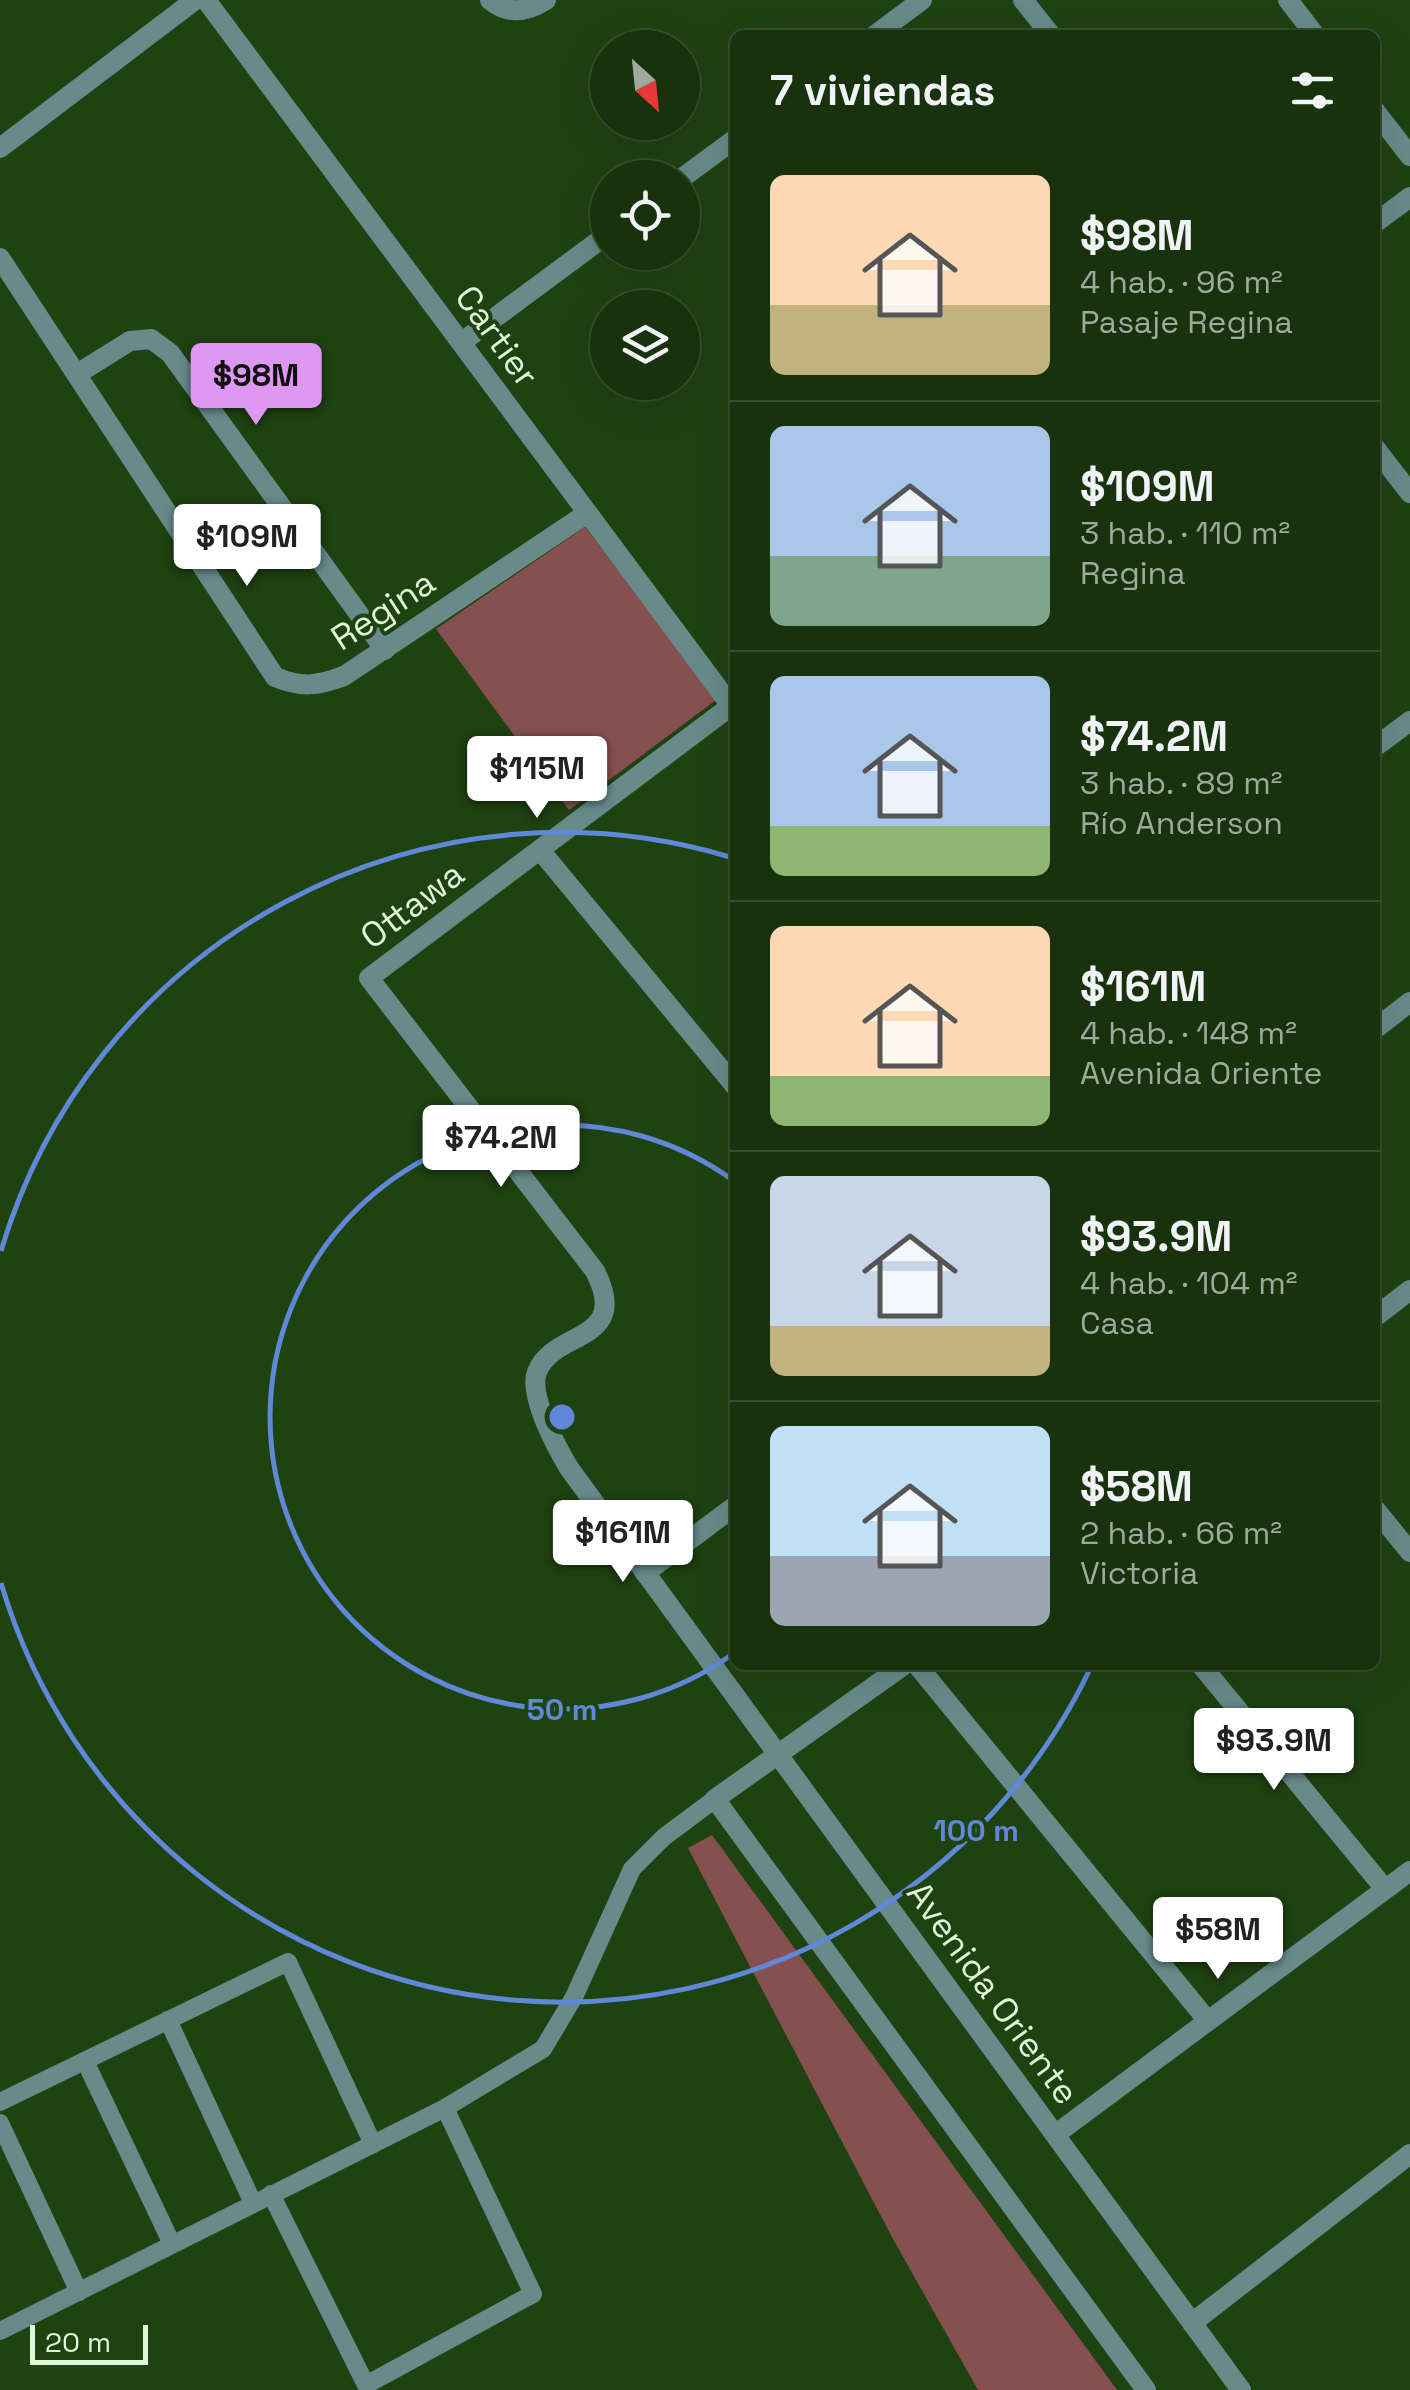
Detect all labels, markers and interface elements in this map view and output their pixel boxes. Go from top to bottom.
north arrow [590,30,700,140]
map controls [590,30,700,400]
icon: filters [1285,63,1340,118]
text: 7 viviendas [770,64,995,117]
button: locate [590,160,700,270]
text: $98M [1080,209,1194,262]
icon: home [850,215,970,335]
text: 4 hab. · 96 m² [1080,262,1283,302]
street label: Cartier [446,277,548,395]
button: layers [590,290,700,400]
text: Pasaje Regina [1080,302,1293,342]
pin: $98M [197,343,315,428]
text: $98M [213,355,299,395]
text: $109M [1080,460,1215,513]
icon: home [850,466,970,586]
pin: $109M [177,504,317,589]
text: 3 hab. · 110 m² [1080,513,1290,553]
text: $109M [196,516,298,556]
text: Regina [1080,553,1186,593]
street label: Regina [323,560,443,660]
text: $74.2M [1080,710,1228,763]
icon: home [850,716,970,836]
pin: $115M [467,736,607,821]
text: $115M [489,748,585,788]
text: 3 hab. · 89 m² [1080,763,1282,803]
text: Río Anderson [1080,803,1283,843]
street label: Ottawa [351,852,473,958]
text: $161M [1080,960,1206,1013]
icon: home [850,966,970,1086]
text: 4 hab. · 148 m² [1080,1013,1297,1053]
text: Avenida Oriente [1080,1053,1322,1093]
pin: $74.2M [420,1105,582,1190]
text: $74.2M [445,1117,557,1157]
text: $93.9M [1080,1210,1232,1263]
icon: home [850,1216,970,1336]
text: 4 hab. · 104 m² [1080,1263,1297,1303]
text: Casa [1080,1303,1154,1343]
centre of rings [544,1399,580,1435]
text: $58M [1080,1460,1193,1513]
icon: home [850,1466,970,1586]
pin: $161M [553,1500,693,1585]
text: $161M [575,1512,671,1552]
text: 2 hab. · 66 m² [1080,1513,1282,1553]
text: Victoria [1080,1553,1198,1593]
text: 50 m [527,1690,597,1729]
pin: $93.9M [1193,1708,1355,1793]
text: $93.9M [1216,1720,1332,1760]
text: 100 m [933,1811,1019,1850]
street label: Avenida Oriente [897,1873,1089,2113]
pin: $58M [1159,1897,1277,1982]
text: $58M [1175,1909,1261,1949]
scale bar [30,2320,148,2364]
text: 20 m [45,2324,111,2360]

